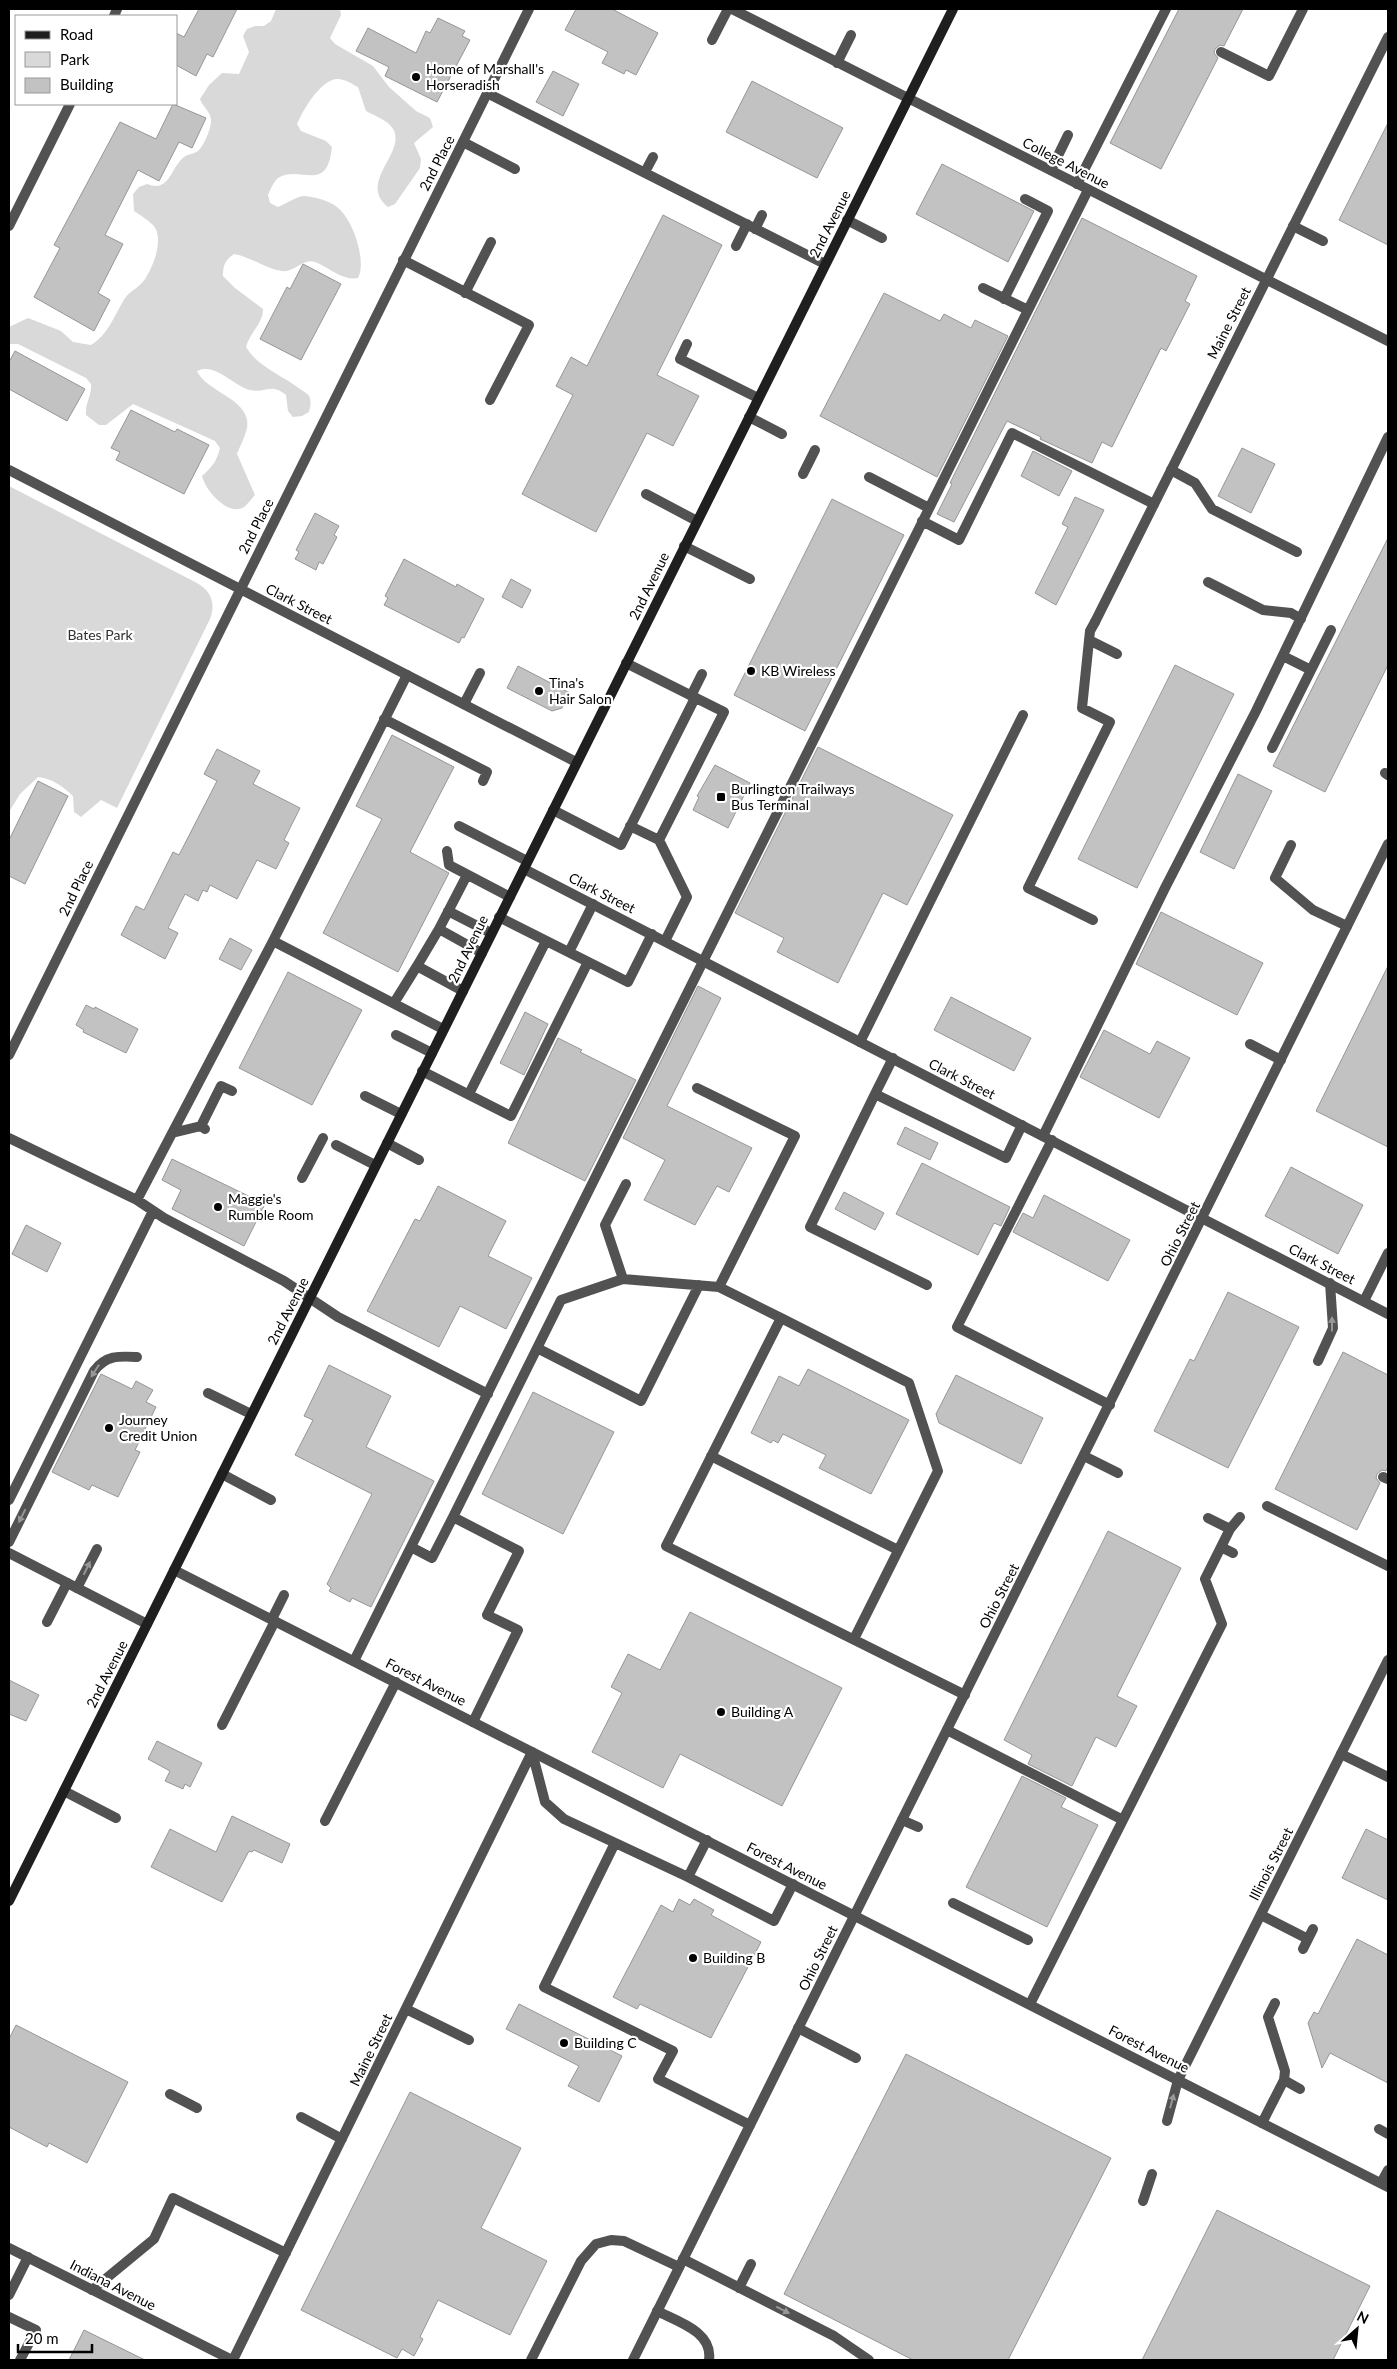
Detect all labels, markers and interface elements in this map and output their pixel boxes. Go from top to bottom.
legend [15,15,178,105]
text: Road [60,25,93,43]
text: Park [60,50,90,68]
place label: Home of Marshall's Horseradish [426,60,544,93]
marker: Home of Marshall's Horseradish [410,71,422,83]
text: Building [60,75,113,93]
street label: 2nd Place [415,132,458,193]
street label: College Avenue [1020,133,1112,192]
street label: 2nd Avenue [805,187,854,260]
street label: Maine Street [1203,284,1254,362]
street label: 2nd Place [234,495,277,556]
street label: 2nd Avenue [625,549,672,622]
street label: Clark Street [263,580,335,628]
park label: Bates Park [67,626,133,643]
place label: KB Wireless [761,662,836,679]
marker: KB Wireless [745,665,757,677]
place label: Tina's Hair Salon [549,674,612,707]
marker: Tina's Hair Salon [533,685,545,697]
place label: Burlington Trailways Bus Terminal [731,780,855,813]
marker: Burlington Trailways Bus Terminal [715,791,727,803]
street label: 2nd Place [55,857,96,918]
street label: Clark Street [566,869,638,917]
street label: 2nd Avenue [444,912,491,985]
street label: Clark Street [926,1055,998,1103]
place label: Maggie's Rumble Room [228,1190,314,1223]
street label: Ohio Street [1156,1198,1203,1269]
marker: Maggie's Rumble Room [212,1201,224,1213]
street label: Clark Street [1286,1240,1358,1288]
street label: 2nd Avenue [263,1274,312,1347]
one-way arrow [1328,1315,1336,1331]
one-way arrow [90,1364,100,1378]
place label: Journey Credit Union [119,1411,197,1444]
marker: Journey Credit Union [103,1422,115,1434]
one-way arrow [18,1509,26,1523]
street label: Ohio Street [975,1560,1022,1631]
one-way arrow [83,1561,91,1575]
street label: 2nd Avenue [82,1637,131,1710]
street label: Forest Avenue [383,1654,469,1709]
place label: Building A [731,1703,794,1720]
marker: Building A [715,1706,727,1718]
street label: Illinois Street [1245,1825,1296,1903]
street label: Forest Avenue [744,1838,830,1893]
street label: Ohio Street [794,1922,841,1993]
place label: Building B [703,1949,765,1966]
marker: Building B [687,1952,699,1964]
street label: Maine Street [346,2011,395,2089]
street label: Forest Avenue [1106,2021,1192,2076]
place label: Building C [574,2034,637,2051]
marker: Building C [558,2037,570,2049]
one-way arrow [1169,2093,1177,2108]
street label: Indiana Avenue [67,2256,159,2313]
north arrow [1332,2304,1382,2354]
one-way arrow [775,2306,790,2314]
text: N [1354,2307,1372,2327]
scale bar [18,2322,91,2354]
text: 20 m [25,2329,59,2347]

